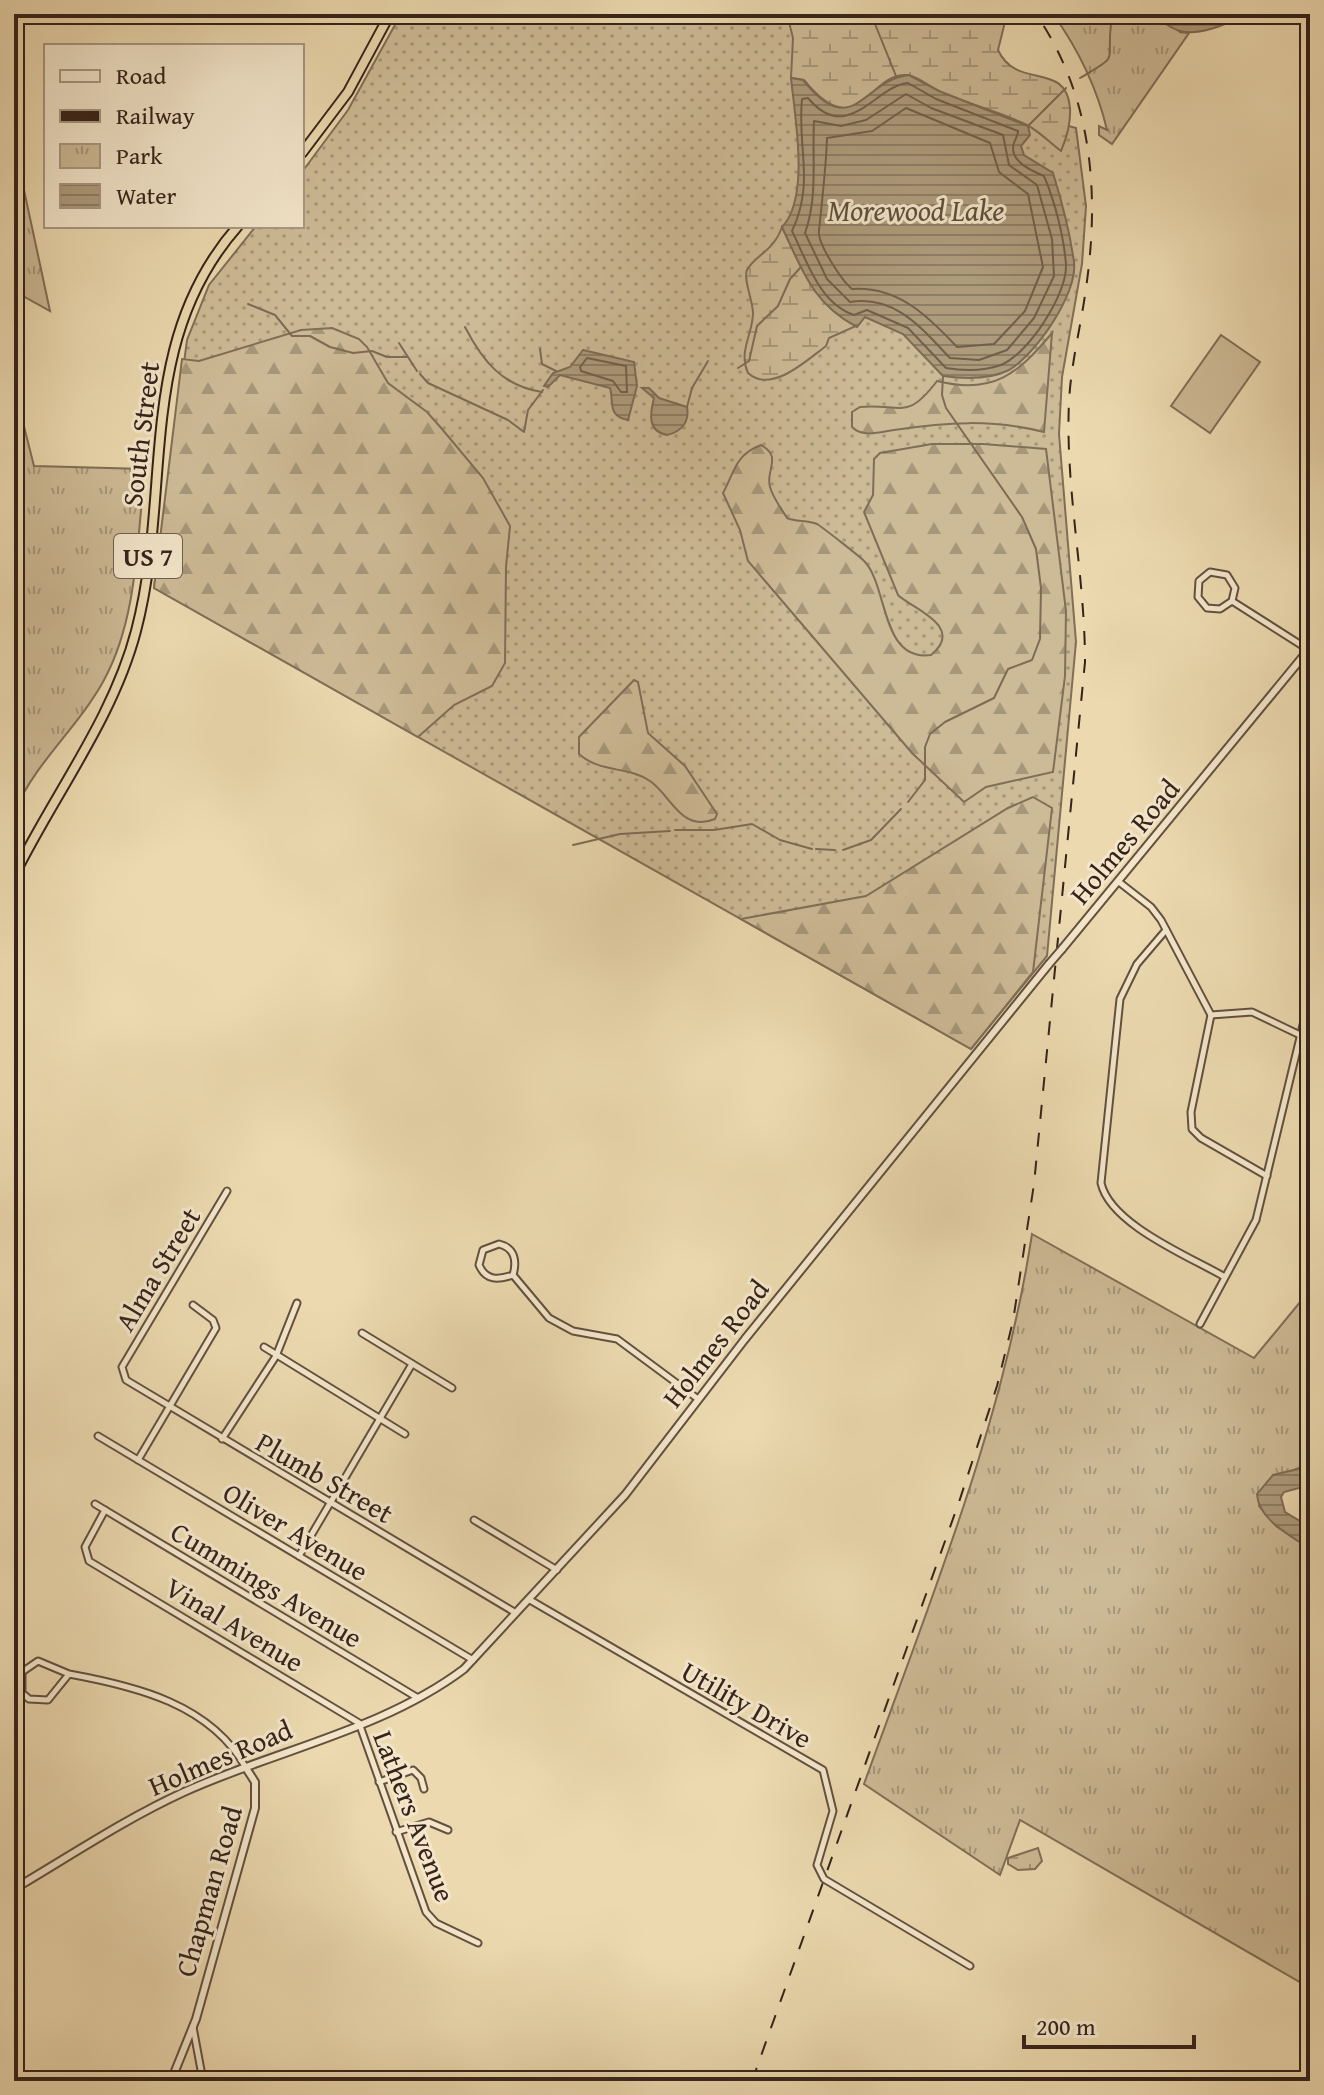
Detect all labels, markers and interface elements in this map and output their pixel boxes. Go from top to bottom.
legend [44,44,304,228]
text: Road [116,58,166,93]
text: Railway [116,98,195,133]
text: Park [116,138,163,173]
text: Water [116,178,177,213]
water label: Morewood Lake [828,188,1004,232]
street label: South Street [111,359,169,509]
road number: US 7 [114,534,182,578]
street label: Holmes Road [1059,769,1189,913]
street label: Alma Street [104,1199,210,1339]
street label: Holmes Road [652,1270,778,1416]
street label: Plumb Street [249,1421,401,1533]
street label: Oliver Avenue [216,1471,376,1591]
street label: Cummings Avenue [163,1511,371,1657]
street label: Vinal Avenue [158,1566,312,1682]
street label: Utility Drive [674,1650,820,1758]
street label: Holmes Road [142,1708,298,1806]
street label: Lathers Avenue [364,1724,466,1908]
street label: Chapman Road [164,1801,252,1981]
scale bar [1024,1999,1194,2049]
text: 200 m [1036,2009,1096,2044]

